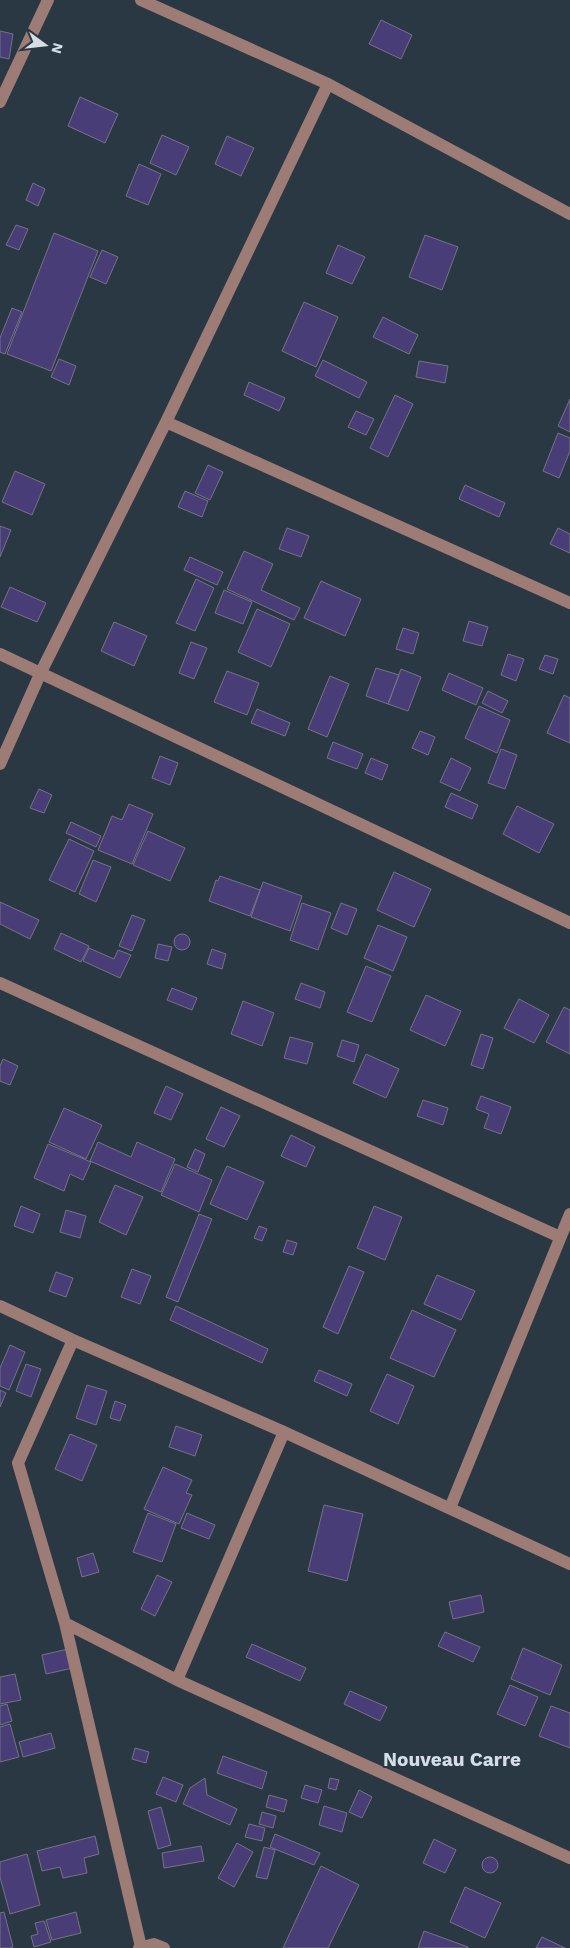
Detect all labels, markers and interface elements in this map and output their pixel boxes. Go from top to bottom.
north arrow [20,20,70,70]
text: N [48,41,67,55]
district label: Nouveau Carre [383,1748,521,1771]

